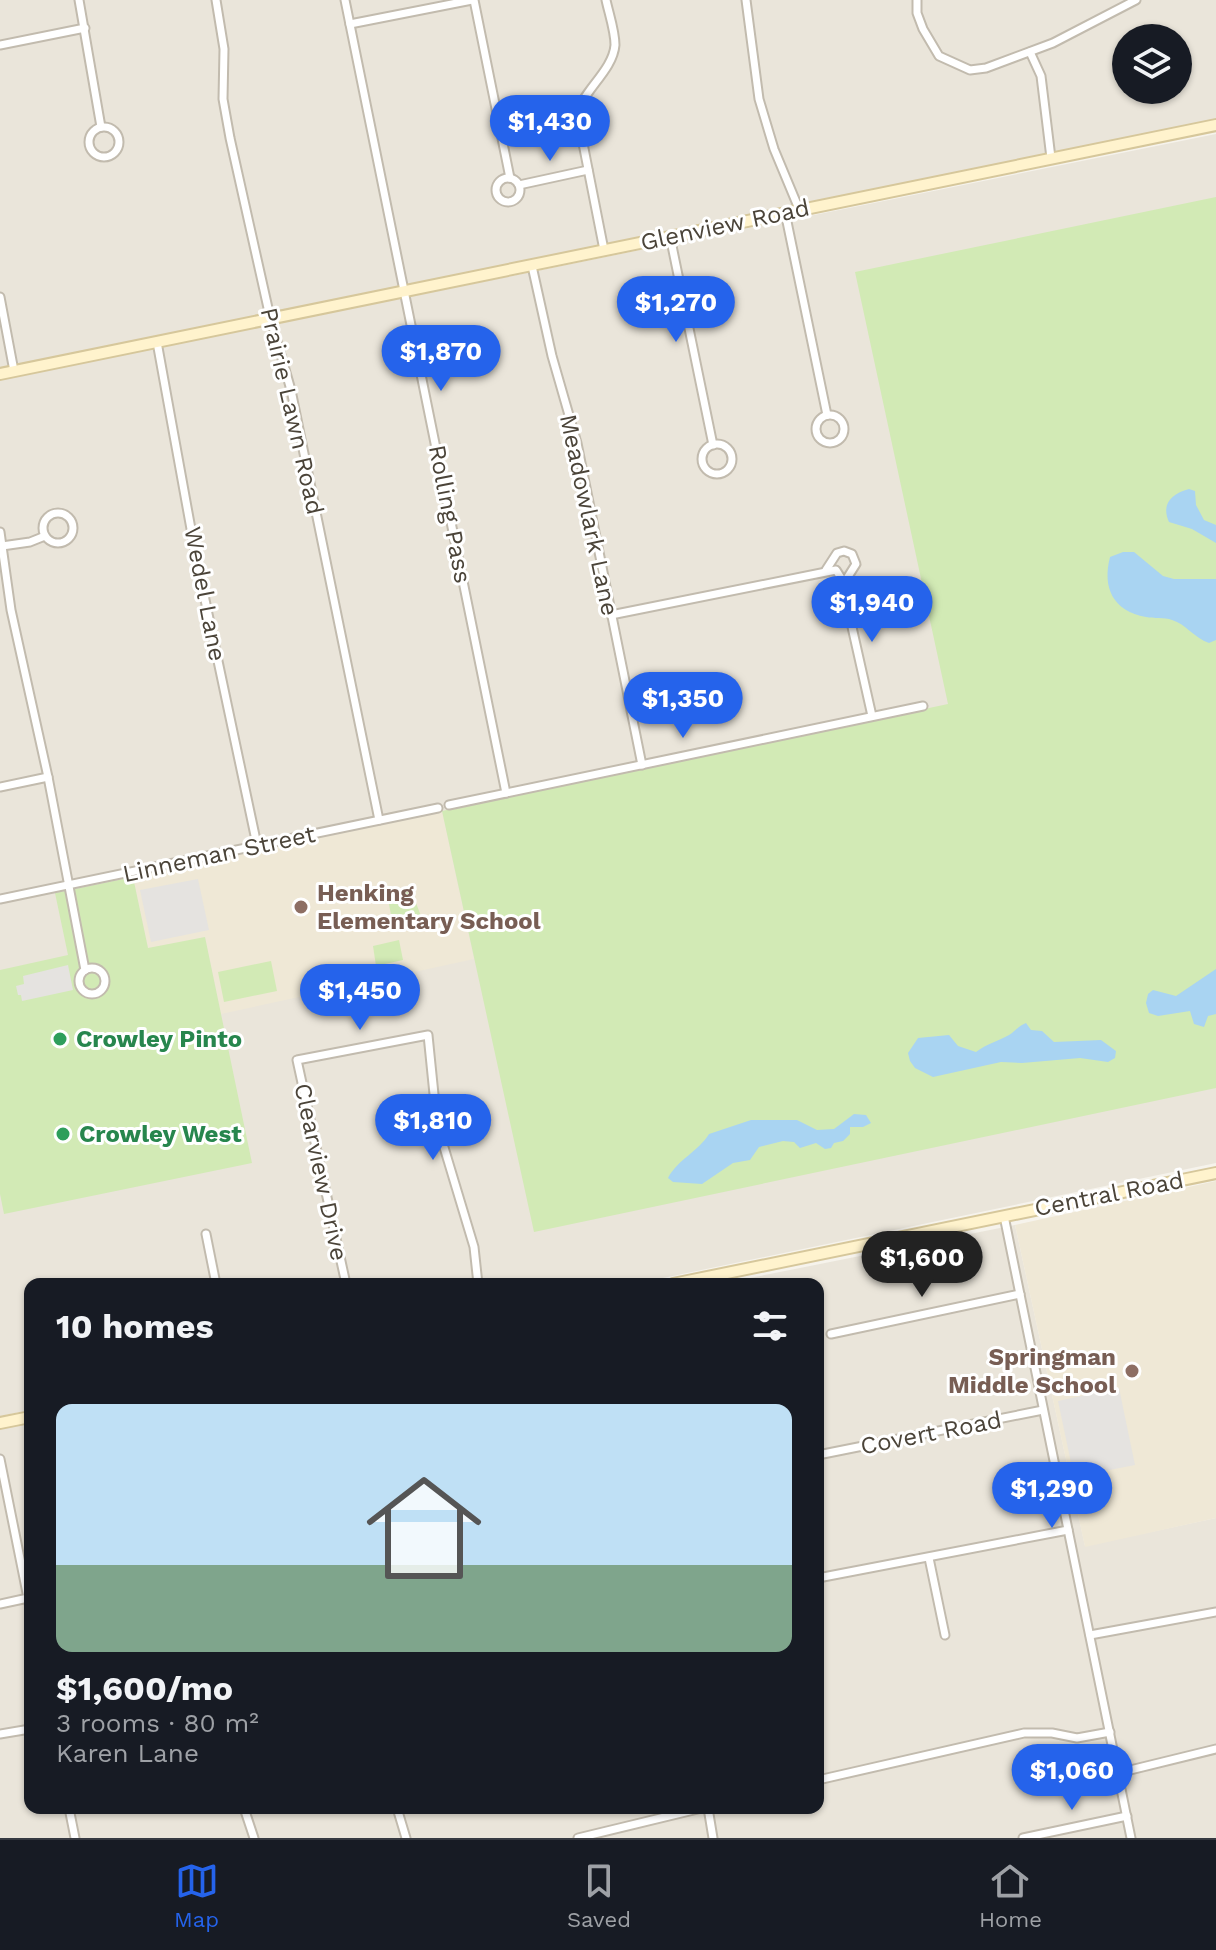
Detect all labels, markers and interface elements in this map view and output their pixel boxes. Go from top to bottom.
map controls [1112,24,1192,104]
button: layers [1112,24,1192,104]
pin: $1,430 [485,95,615,163]
text: $1,430 [508,106,592,136]
street label: Glenview Road [638,193,812,257]
pin: $1,270 [611,276,741,344]
text: $1,270 [635,287,717,317]
street label: Prairie Lawn Road [255,305,329,517]
pin: $1,870 [376,325,506,393]
text: $1,870 [400,336,482,366]
street label: Meadowlark Lane [554,412,624,618]
street label: Rolling Pass [423,442,477,586]
street label: Wedel Lane [178,524,232,664]
pin: $1,940 [807,576,937,644]
text: $1,940 [830,587,914,617]
pin: $1,350 [618,672,748,740]
text: $1,350 [642,683,724,713]
street label: Linneman Street [120,820,318,888]
place label: Henking Elementary School [317,879,541,935]
marker: Henking Elementary School [292,898,310,916]
pin: $1,450 [295,964,425,1032]
text: $1,450 [318,975,402,1005]
place label: Crowley Pinto [76,1025,242,1053]
marker: Crowley Pinto [51,1030,69,1048]
street label: Clearview Drive [289,1081,353,1263]
pin: $1,810 [368,1094,498,1162]
text: $1,810 [393,1105,473,1135]
place label: Crowley West [79,1120,242,1148]
marker: Crowley West [54,1125,72,1143]
street label: Central Road [1032,1166,1186,1222]
pin: $1,600 [857,1231,987,1299]
text: $1,600 [880,1242,964,1272]
icon: filters [748,1304,792,1348]
text: 10 homes [56,1306,214,1346]
place label: Springman Middle School [948,1343,1116,1399]
marker: Springman Middle School [1123,1362,1141,1380]
street label: Covert Road [858,1406,1004,1460]
icon: home [352,1456,496,1600]
pin: $1,290 [987,1462,1117,1530]
text: $1,290 [1010,1473,1094,1503]
text: $1,600/mo [56,1668,233,1708]
text: 3 rooms · 80 m² [56,1708,259,1738]
text: Karen Lane [56,1738,199,1768]
pin: $1,060 [1007,1744,1137,1812]
text: $1,060 [1030,1755,1114,1785]
tab: Map [174,1859,219,1932]
tab: Saved [567,1859,631,1932]
tab: Home [979,1859,1042,1932]

